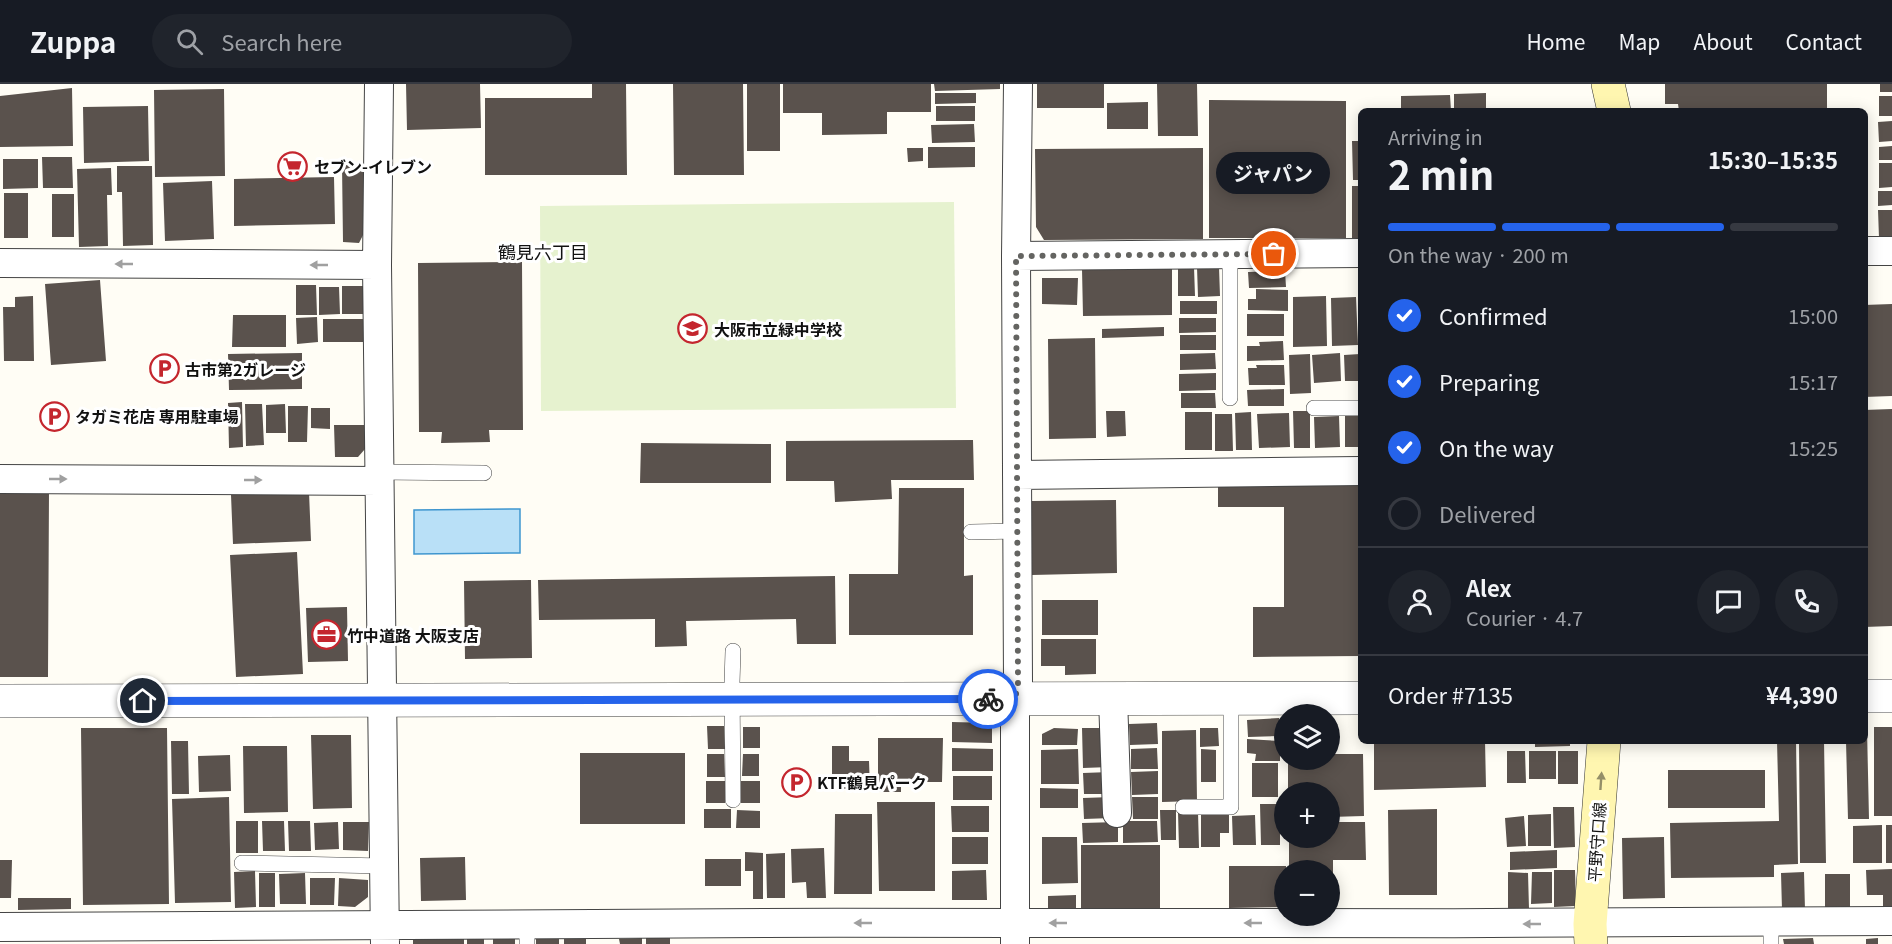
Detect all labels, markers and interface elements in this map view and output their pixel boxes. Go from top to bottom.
search box [152,14,572,68]
text: Zuppa [30,21,116,61]
icon: search [173,25,206,58]
text: Search here [221,25,342,57]
text: Home [1526,26,1586,56]
text: Map [1619,26,1660,56]
text: About [1693,26,1753,56]
text: Contact [1786,26,1862,56]
text: Arriving in [1388,122,1483,151]
text: 15:30–15:35 [1708,143,1838,175]
text: 2 min [1388,145,1494,201]
supermarket icon: セブン-イレブン [277,150,309,182]
callout: ジャパン [1217,152,1331,194]
place label: セブン-イレブン [314,154,432,178]
text: ジャパン [1233,158,1313,187]
pin [1248,228,1299,279]
icon: bag [1257,237,1290,270]
district label: 鶴見六丁目 [498,238,588,264]
text: On the way · 200 m [1388,240,1569,269]
one-way arrow [114,259,133,269]
one-way arrow [309,260,328,270]
icon: check [1388,299,1421,332]
text: Confirmed [1439,299,1548,331]
text: 15:00 [1788,301,1838,330]
school or university icon: 大阪市立緑中学校 [677,313,709,345]
place label: 大阪市立緑中学校 [714,317,842,341]
parking icon: 古市第2ガレージ [148,353,180,385]
place label: 古市第2ガレージ [185,357,306,381]
icon: check [1388,365,1421,398]
text: Preparing [1439,365,1539,397]
text: 15:17 [1788,367,1838,396]
parking icon: タガミ花店 専用駐車場 [38,400,70,432]
place label: タガミ花店 専用駐車場 [75,404,239,428]
icon: check [1388,431,1421,464]
text: On the way [1439,431,1554,463]
text: 15:25 [1788,433,1838,462]
one-way arrow [49,474,68,484]
one-way arrow [244,475,263,485]
text: Delivered [1439,497,1536,529]
button: person [1388,570,1451,633]
button: chat [1697,570,1760,633]
button: phone [1775,570,1838,633]
text: Alex [1466,571,1512,603]
text: Courier · 4.7 [1466,603,1583,632]
office icon: 竹中道路 大阪支店 [310,619,342,651]
place label: 竹中道路 大阪支店 [347,623,479,647]
courier [958,669,1018,729]
pin [117,675,168,726]
text: Order #7135 [1388,678,1513,710]
text: ¥4,390 [1766,678,1838,710]
icon: bike [972,683,1005,716]
icon: home [126,684,159,717]
map controls [1274,704,1340,926]
button: layers [1274,704,1340,770]
parking icon: KTF鶴見パーク [780,766,812,798]
place label: KTF鶴見パーク [817,770,927,794]
one-way arrow [1596,771,1606,790]
button: + [1274,782,1340,848]
street label: 平野守口線 [1581,801,1611,883]
button: − [1274,860,1340,926]
one-way arrow [853,918,872,928]
one-way arrow [1048,918,1067,928]
one-way arrow [1243,918,1262,928]
one-way arrow [1522,919,1541,929]

